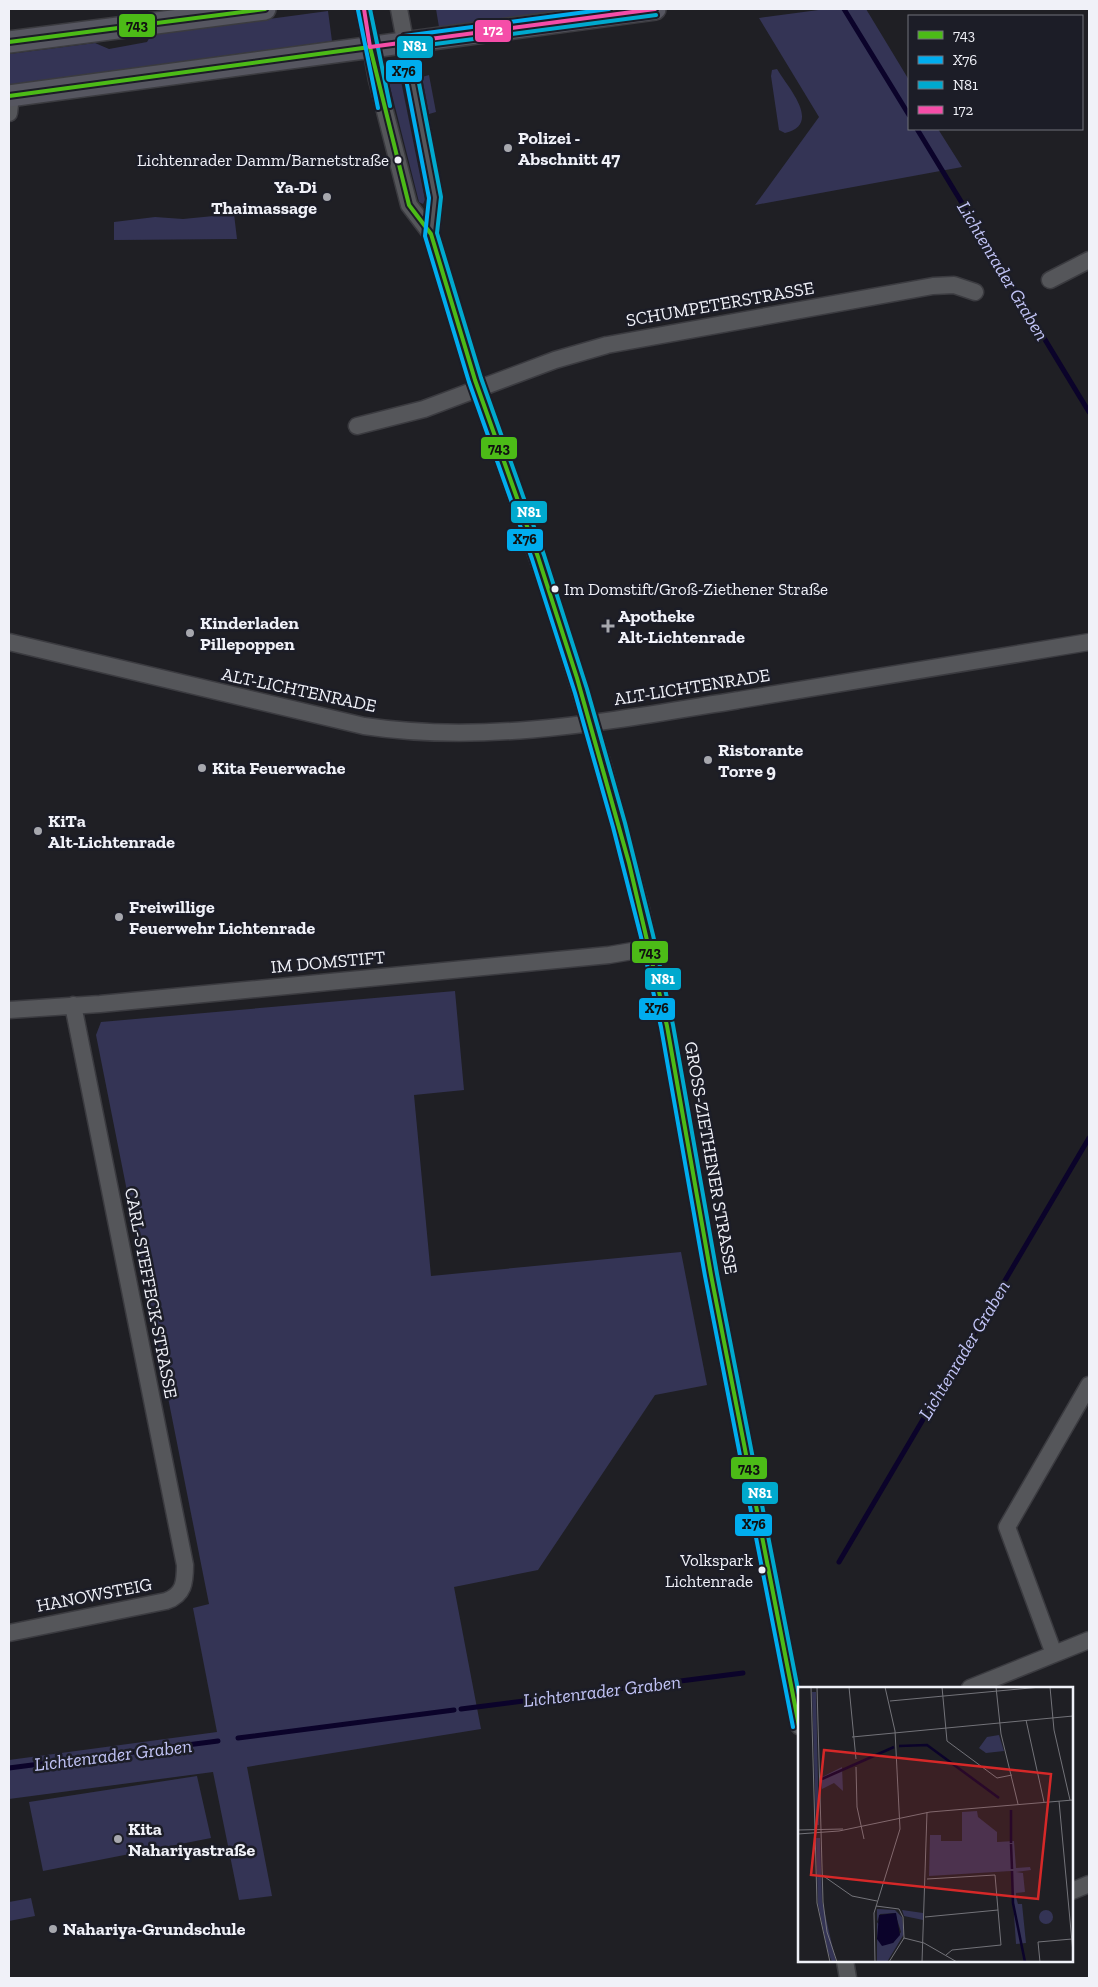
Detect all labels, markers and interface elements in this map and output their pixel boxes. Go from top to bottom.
line badge: 743 [118,13,156,38]
legend [908,15,1083,130]
text: 743 [126,17,149,34]
line badge: 172 [474,19,512,43]
text: 172 [483,22,503,39]
text: 743 [953,26,975,44]
line badge: N81 [396,35,434,59]
text: N81 [403,38,427,55]
text: X76 [953,51,977,69]
line badge: X76 [385,59,423,83]
text: X76 [392,63,416,80]
text: N81 [953,76,978,94]
text: 172 [953,101,974,119]
place label: Polizei - Abschnitt 47 [518,127,620,170]
marker: Polizei - Abschnitt 47 [502,142,514,154]
place label: Lichtenrader Damm/Barnetstraße [137,150,389,170]
marker: Lichtenrader Damm/Barnetstraße [393,155,403,165]
place label: Ya-Di Thaimassage [211,176,318,219]
marker: Ya-Di Thaimassage [321,191,333,203]
water label: Lichtenrader Graben [952,197,1054,345]
street label: SCHUMPETERSTRASSE [624,277,816,331]
line badge: 743 [480,436,518,460]
text: 743 [488,440,511,457]
line badge: N81 [510,500,548,524]
text: N81 [517,504,541,521]
line badge: X76 [506,528,544,552]
text: X76 [513,531,537,548]
place label: Im Domstift/Groß-Ziethener Straße [564,579,828,599]
marker: Im Domstift/Groß-Ziethener Straße [550,584,560,594]
place label: Apotheke Alt-Lichtenrade [618,605,745,648]
place label: Kinderladen Pillepoppen [200,612,299,655]
marker: Apotheke Alt-Lichtenrade [602,620,614,632]
marker: Kinderladen Pillepoppen [184,627,196,639]
street label: ALT-LICHTENRADE [220,663,378,717]
street label: ALT-LICHTENRADE [612,664,772,710]
place label: Ristorante Torre 9 [718,739,804,782]
marker: Ristorante Torre 9 [702,754,714,766]
place label: Kita Feuerwache [212,757,346,779]
marker: Kita Feuerwache [196,762,208,774]
place label: KiTa Alt-Lichtenrade [48,810,175,853]
marker: KiTa Alt-Lichtenrade [32,825,44,837]
place label: Freiwillige Feuerwehr Lichtenrade [129,896,316,939]
marker: Freiwillige Feuerwehr Lichtenrade [113,911,125,923]
line badge: 743 [631,940,669,964]
text: 743 [639,944,662,961]
street label: IM DOMSTIFT [270,946,386,978]
line badge: N81 [644,967,682,991]
text: N81 [651,971,675,988]
line badge: X76 [638,997,676,1021]
text: X76 [645,1000,669,1017]
street label: GROSS-ZIETHENER STRASSE [680,1040,742,1276]
street label: CARL-STEFFECK-STRASSE [120,1186,182,1400]
water label: Lichtenrader Graben [913,1276,1015,1424]
line badge: 743 [730,1456,768,1480]
text: 743 [738,1460,761,1477]
line badge: N81 [741,1481,779,1505]
text: N81 [748,1485,772,1502]
line badge: X76 [734,1513,773,1537]
text: X76 [742,1516,766,1533]
place label: Volkspark Lichtenrade [665,1550,753,1591]
marker: Volkspark Lichtenrade [757,1565,767,1575]
street label: HANOWSTEIG [34,1573,154,1617]
water label: Lichtenrader Graben [522,1670,682,1712]
inset map [798,1687,1073,1962]
water label: Lichtenrader Graben [33,1734,193,1776]
place label: Kita Nahariyastraße [128,1818,255,1861]
marker: Kita Nahariyastraße [112,1833,124,1845]
place label: Nahariya-Grundschule [63,1918,246,1940]
marker: Nahariya-Grundschule [47,1923,59,1935]

